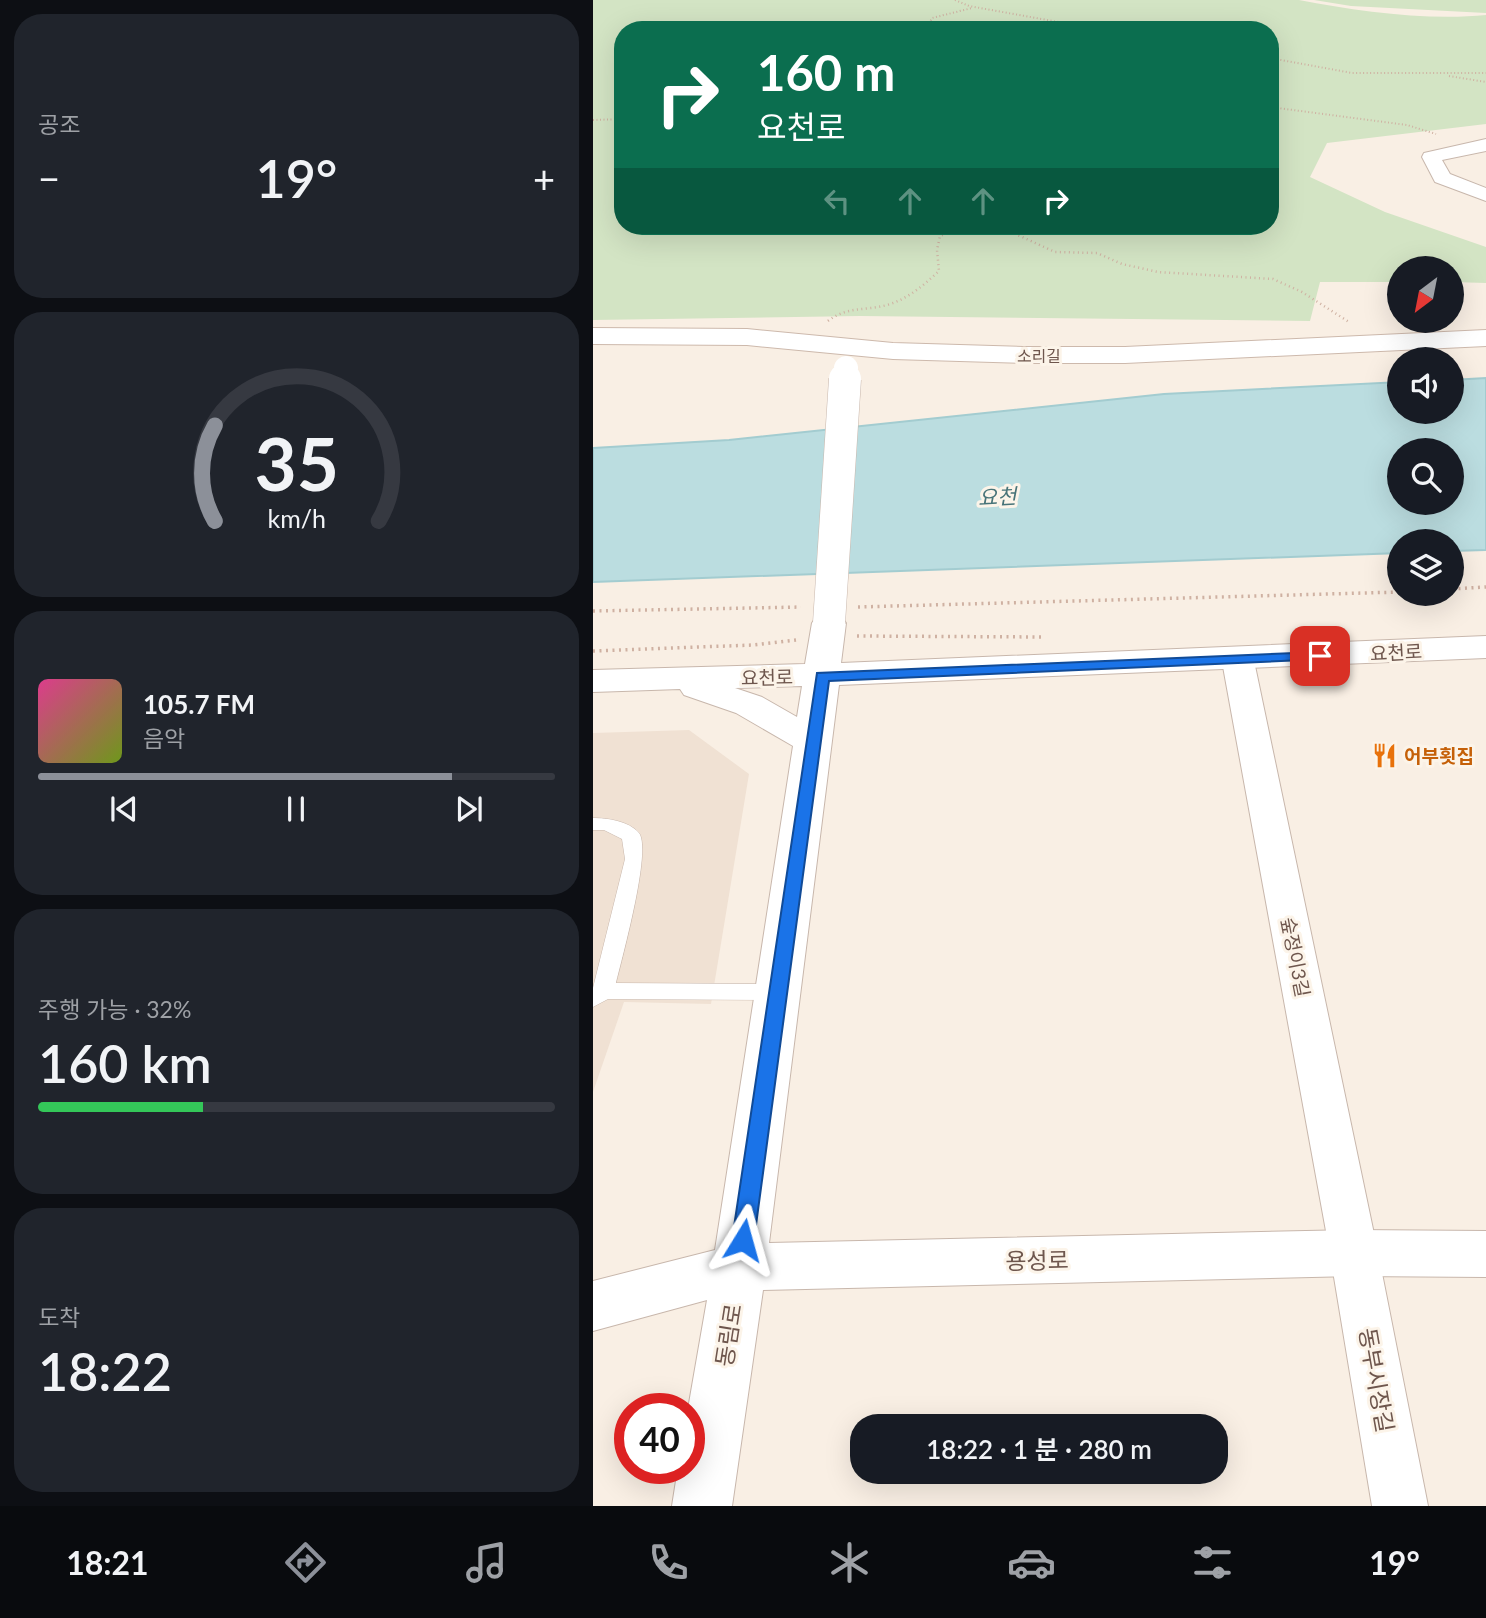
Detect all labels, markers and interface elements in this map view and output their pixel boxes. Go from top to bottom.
text: 160 m [757,43,895,101]
icon: right [642,49,733,140]
text: 요천로 [757,107,845,146]
text: 공조 [38,110,80,138]
text: 19° [256,147,337,209]
text: − [38,155,60,201]
text: + [533,155,555,201]
icon: left [818,182,856,220]
icon: ahead [891,182,929,220]
icon: ahead [964,182,1002,220]
icon: right [1037,182,1075,220]
north arrow [1387,256,1465,332]
map controls [1387,256,1464,606]
street label: 소리길 [1017,346,1061,365]
button: sound [1387,347,1464,424]
text: 35 [254,419,339,507]
button: search [1387,438,1464,515]
water label: 요천 [977,482,1020,509]
text: km/h [267,502,326,532]
button: layers [1387,529,1464,606]
pin [1290,626,1350,686]
icon: arrive [1301,637,1339,675]
street label: 요천로 [1369,639,1423,665]
street label: 요천로 [741,665,793,689]
text: 105.7 FM [143,688,255,720]
text: 음악 [143,724,185,752]
restaurant icon: 어부횟집 [1370,741,1398,769]
place label: 어부횟집 [1404,744,1474,767]
icon: previous [105,790,143,828]
icon: pause [277,790,315,828]
icon: next [450,790,488,828]
street label: 숲정이3길 [1277,915,1315,999]
text: 주행 가능 · 32% [38,995,191,1023]
text: 160 km [38,1032,212,1094]
position arrow [706,1203,780,1277]
street label: 용성로 [1005,1245,1069,1275]
street label: 동림로 [709,1301,747,1369]
text: 도착 [38,1303,80,1331]
street label: 동부시장길 [1354,1325,1400,1435]
text: 18:22 [38,1340,172,1402]
speed limit sign: 40 [614,1393,705,1484]
text: 18:22 · 1 분 · 280 m [926,1433,1152,1465]
icon: directions [281,1538,330,1587]
icon: music [462,1538,511,1587]
icon: phone [644,1538,693,1587]
icon: climate [825,1538,874,1587]
icon: car [1007,1538,1056,1587]
icon: filters [1188,1538,1237,1587]
text: 18:21 [66,1543,149,1582]
text: 19° [1369,1543,1420,1582]

